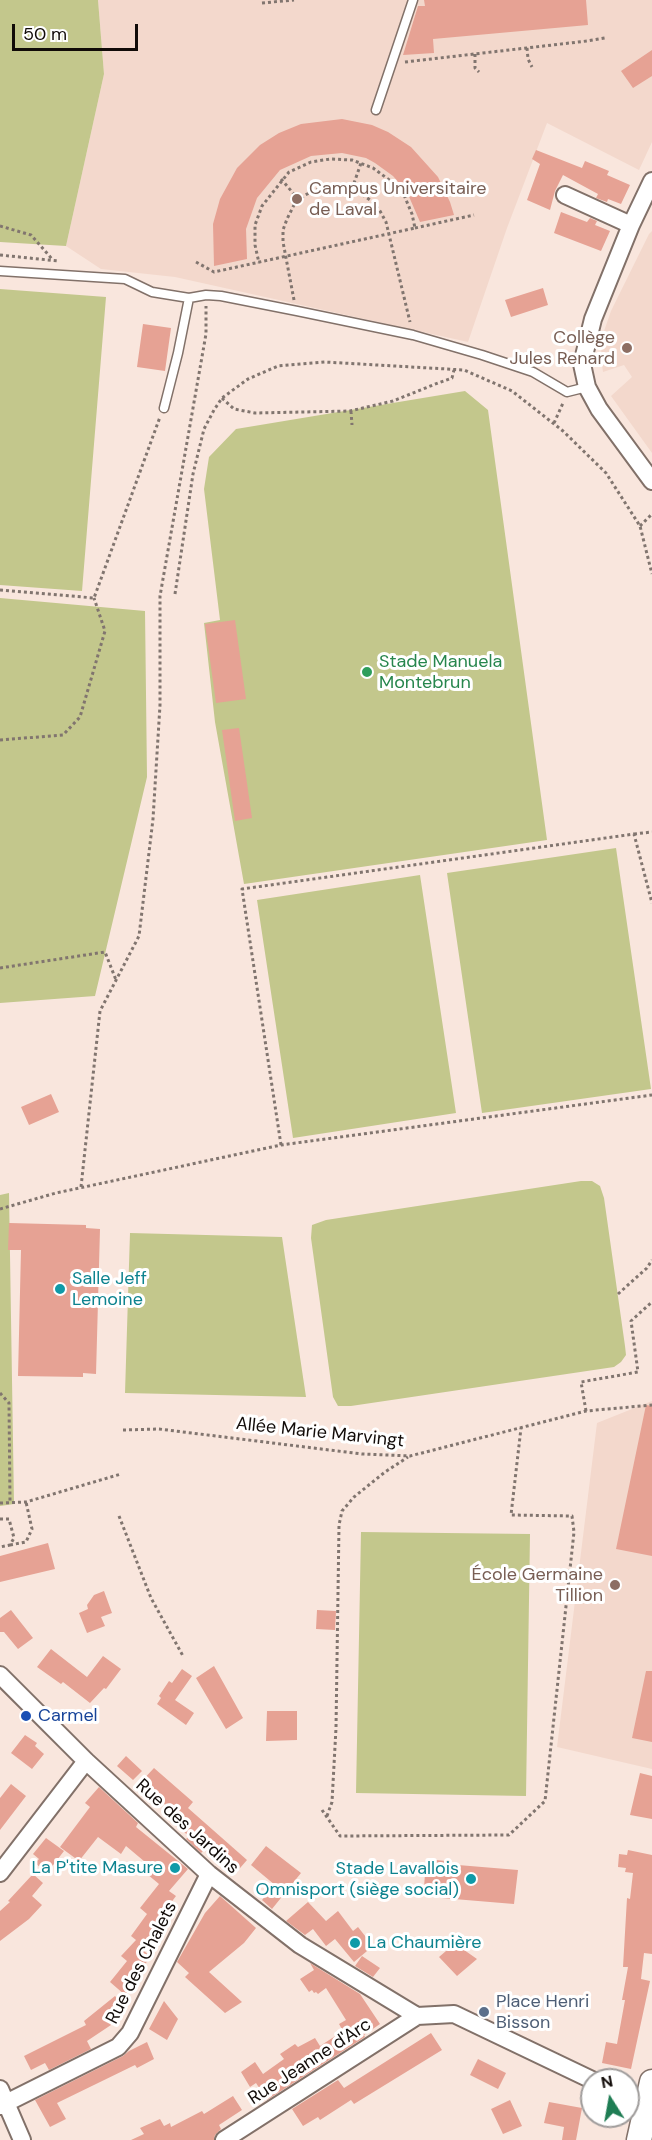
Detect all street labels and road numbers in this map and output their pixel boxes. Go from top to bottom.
street label: Allée Marie Marvingt [235,1413,405,1453]
street label: Rue des Jardins [131,1775,243,1879]
street label: Rue des Chalets [102,1898,182,2028]
street label: Rue Jeanne d'Arc [244,2014,376,2110]

